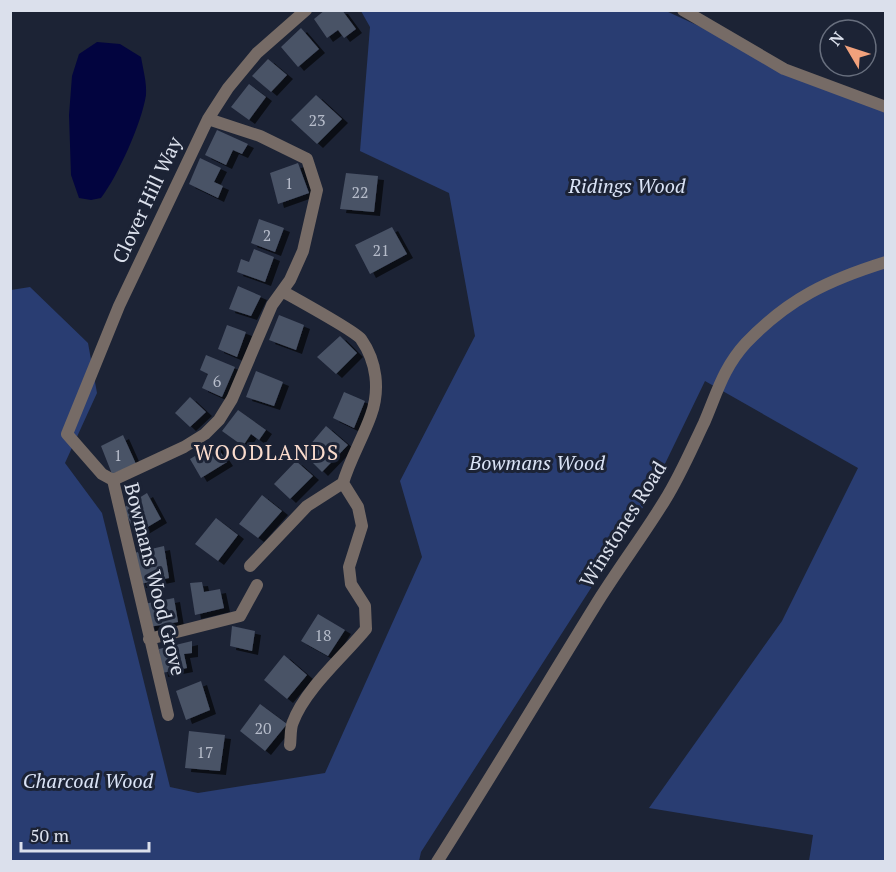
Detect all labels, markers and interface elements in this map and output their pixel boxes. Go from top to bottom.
north arrow [818,18,878,78]
text: N [824,27,849,50]
house number: 23 [308,109,326,131]
street label: Clover Hill Way [105,131,188,268]
house number: 1 [285,172,293,194]
park label: Ridings Wood [567,172,686,199]
house number: 22 [351,181,369,203]
house number: 2 [263,224,271,246]
house number: 21 [372,239,390,261]
house number: 6 [213,370,222,392]
district label: WOODLANDS [194,438,340,466]
house number: 1 [114,444,122,466]
park label: Bowmans Wood [468,449,605,476]
street label: Winstones Road [573,456,672,592]
street label: Bowmans Wood Grove [118,480,193,678]
house number: 18 [314,624,332,646]
house number: 20 [254,717,272,739]
house number: 17 [196,741,214,763]
park label: Charcoal Wood [23,767,154,794]
scale bar [21,815,148,853]
text: 50 m [30,823,70,847]

